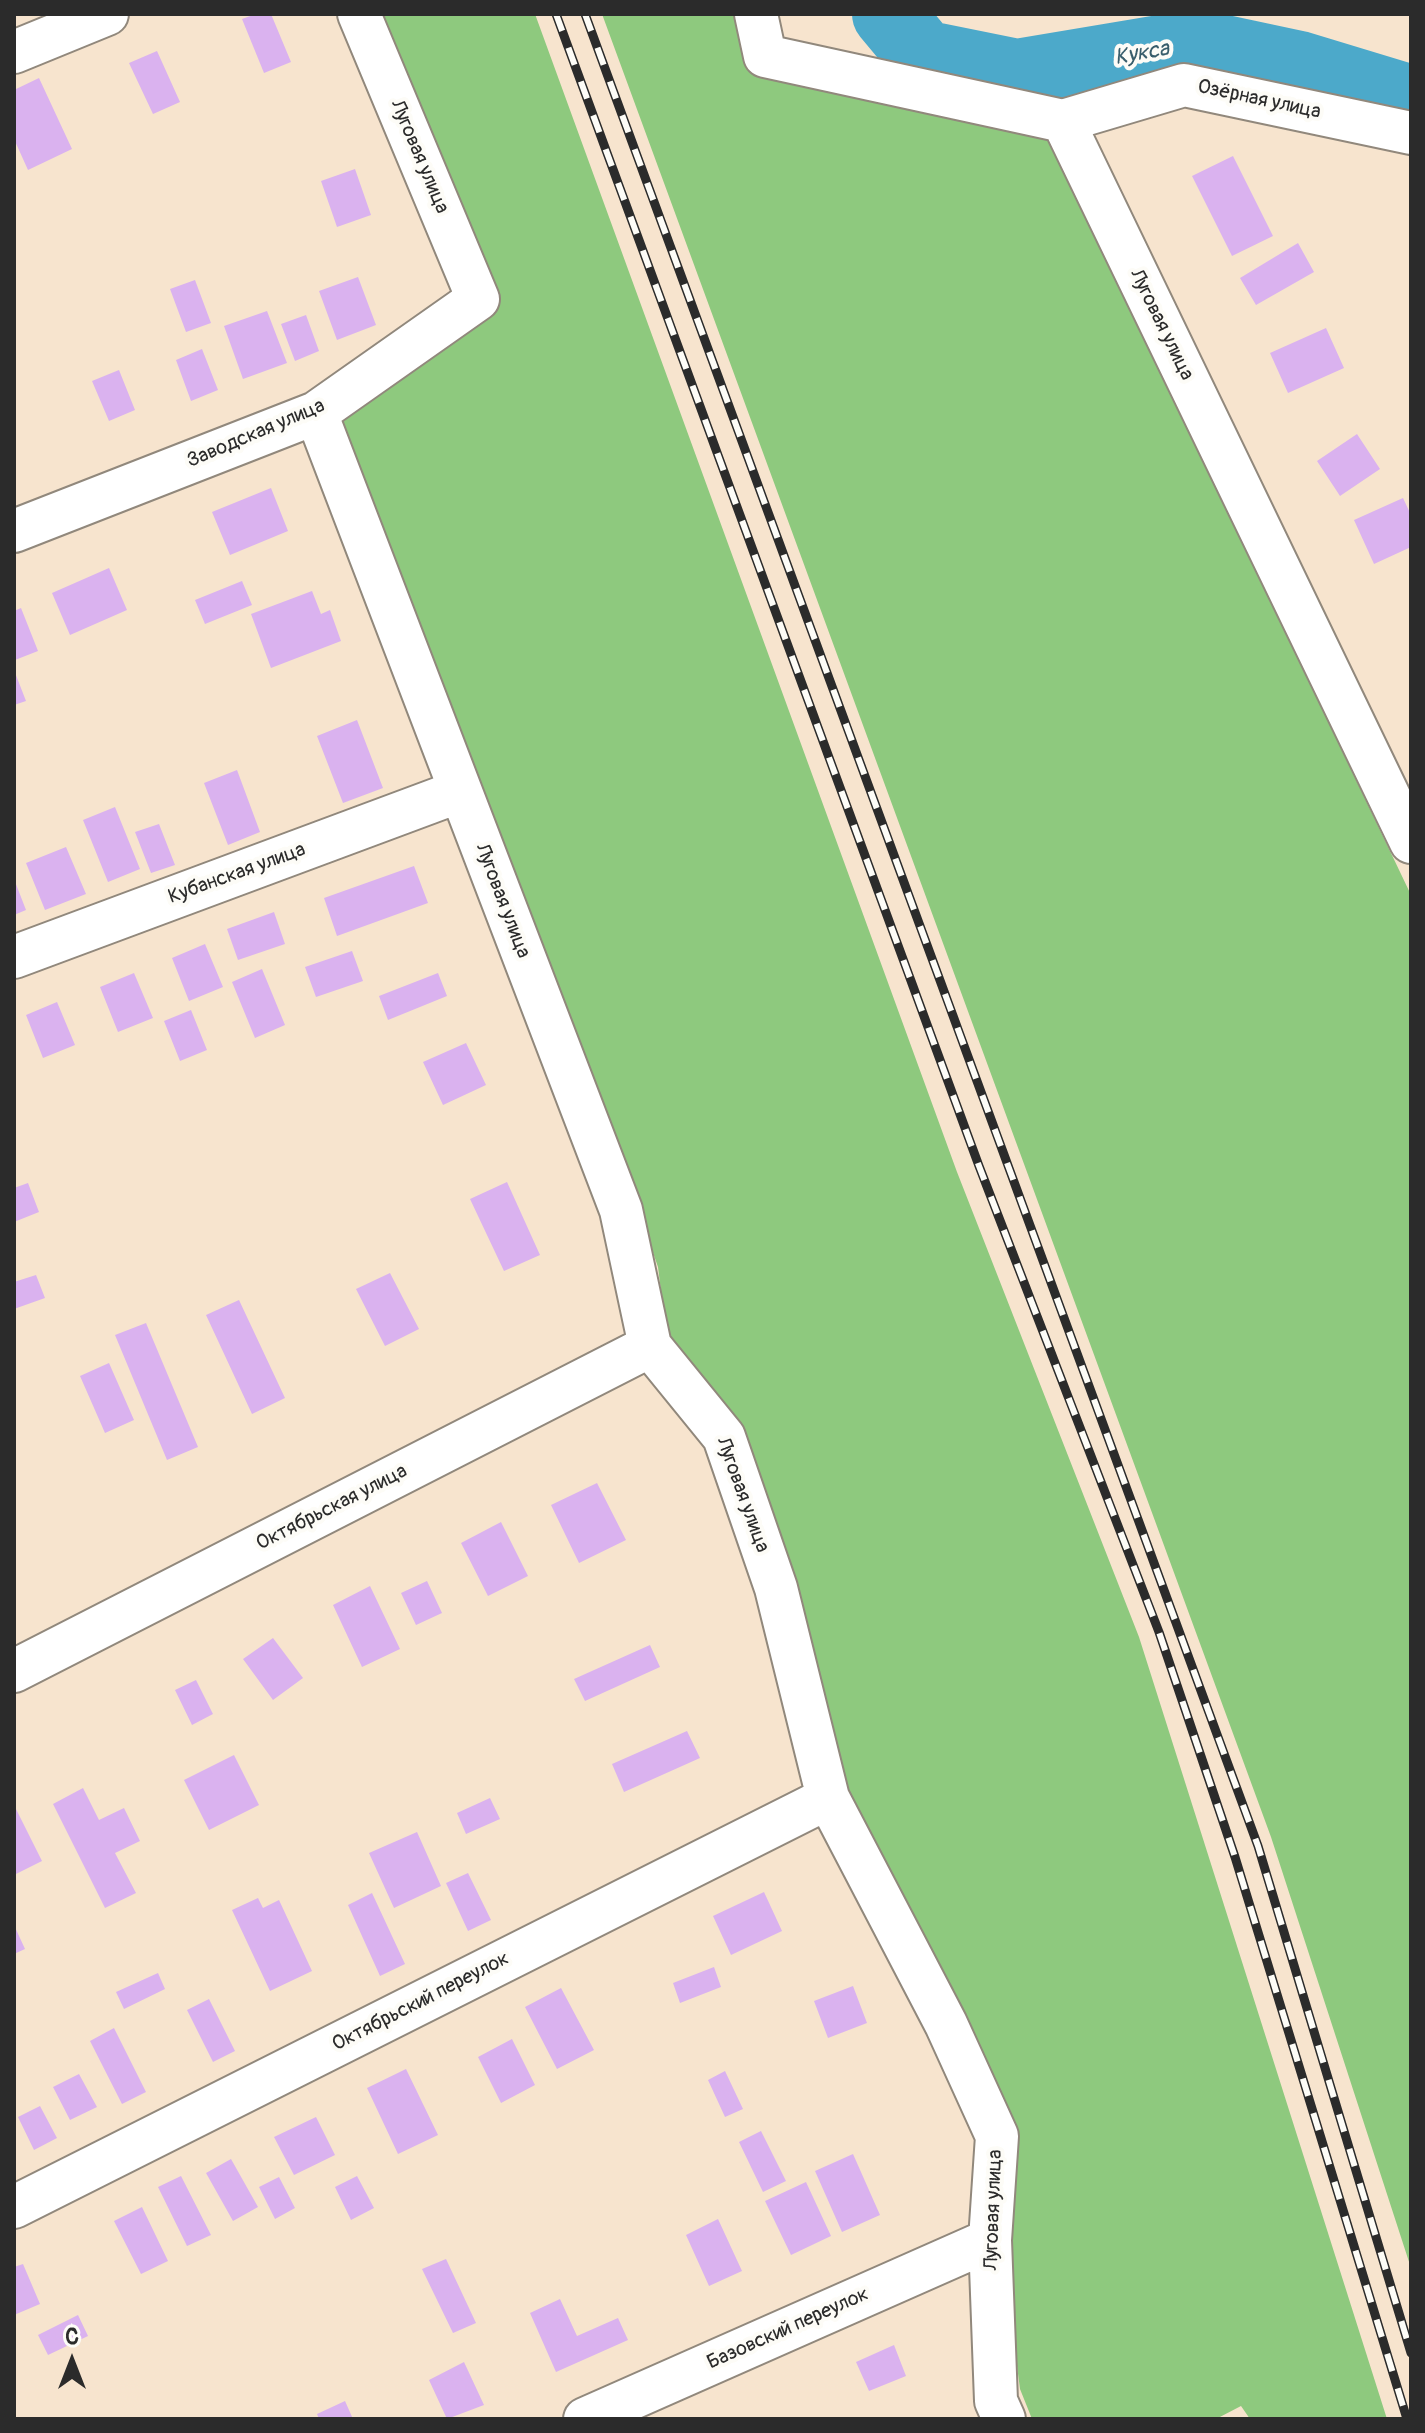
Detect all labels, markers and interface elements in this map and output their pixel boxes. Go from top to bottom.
water label: Кукса [1113,36,1171,72]
street label: Озёрная улица [1195,75,1323,125]
street label: Луговая улица [384,97,454,217]
street label: Луговая улица [1124,265,1198,385]
street label: Заводская улица [184,394,328,474]
street label: Кубанская улица [165,838,309,910]
street label: Луговая улица [469,840,535,962]
street label: Луговая улица [710,1434,774,1556]
street label: Октябрьская улица [253,1460,411,1556]
street label: Октябрьский переулок [329,1947,513,2057]
street label: Луговая улица [980,2149,1008,2271]
street label: Базовский переулок [704,2283,872,2375]
north arrow [32,2321,112,2401]
text: С [65,2323,79,2351]

